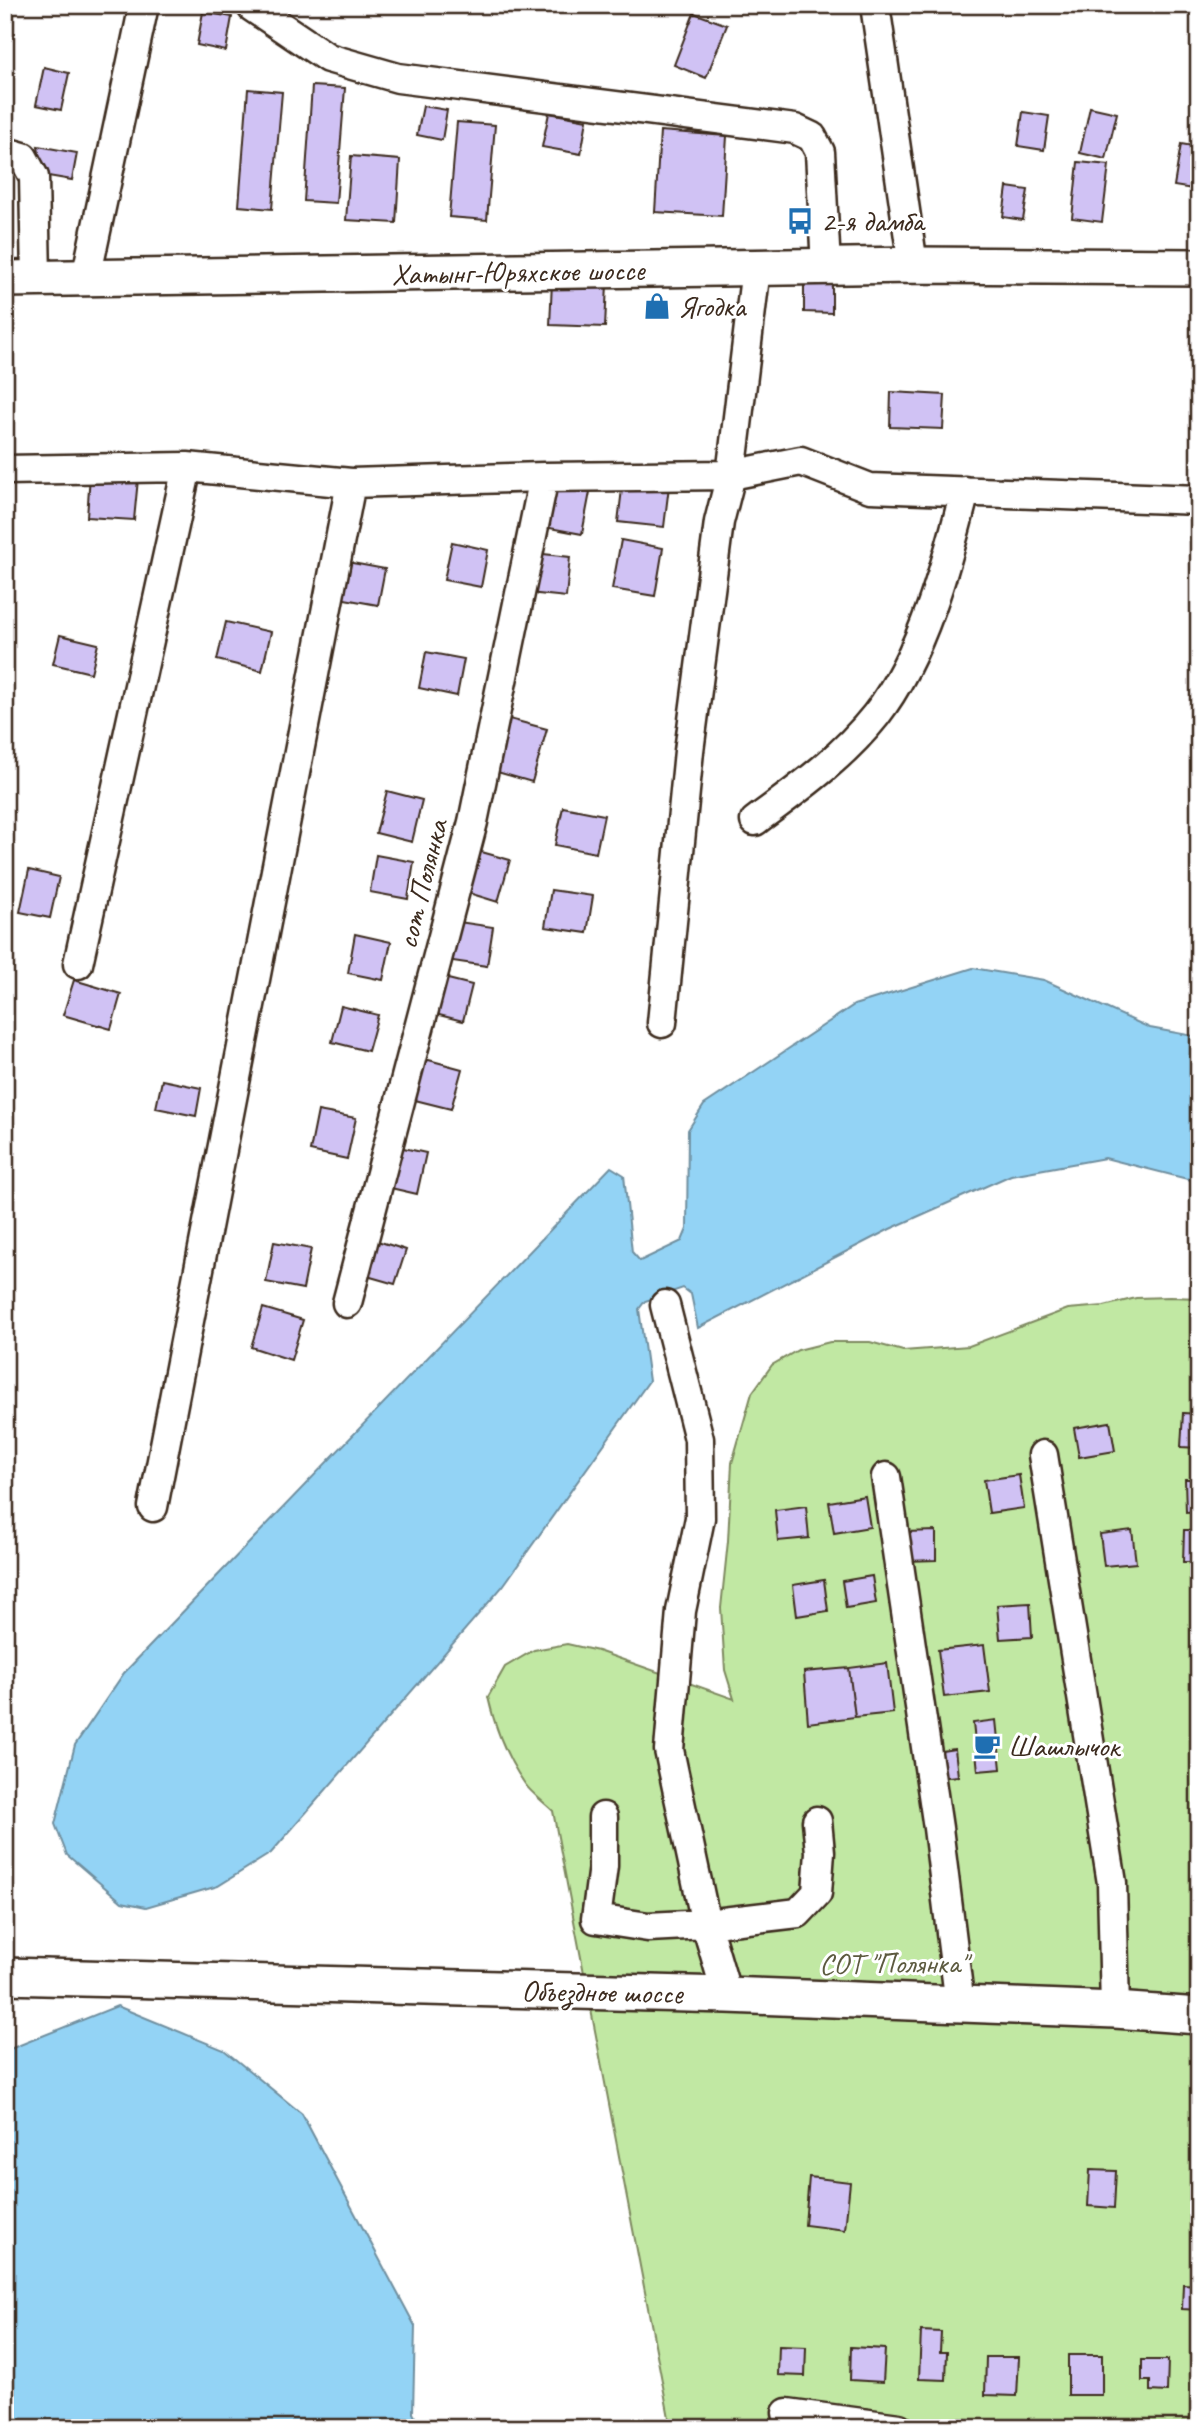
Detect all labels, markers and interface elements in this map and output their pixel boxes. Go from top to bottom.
place label: 2-я дамба [821,202,926,240]
bus stop icon: 2-я дамба [785,206,815,236]
street label: Хатынг-Юряхское шоссе [391,251,647,293]
place label: Ягодка [678,287,747,325]
shop icon: Ягодка [642,291,672,321]
street label: сот Полянка [388,814,457,952]
place label: Шашлычок [1008,1727,1121,1765]
cafe icon: Шашлычок [972,1731,1002,1761]
park label: СОТ "Полянка" [819,1944,973,1982]
street label: Объездное шоссе [521,1972,685,2012]

